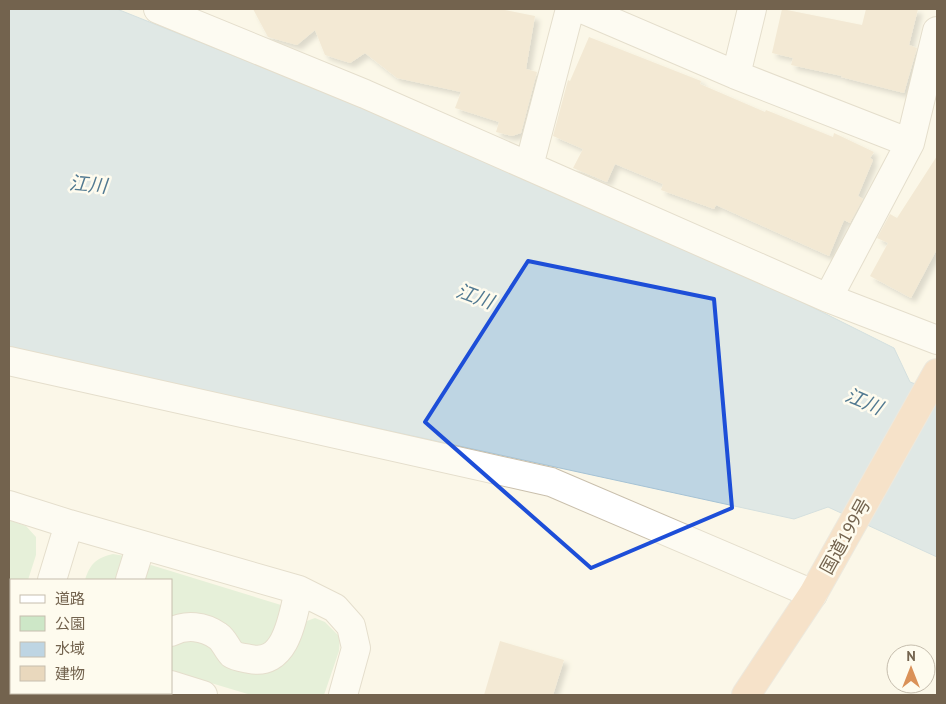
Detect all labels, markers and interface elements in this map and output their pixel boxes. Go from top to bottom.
water label: 江川 [68,170,110,198]
water label: 江川 [453,278,499,314]
water label: 江川 [842,383,888,420]
street label: 国道199号 [815,494,875,578]
legend [10,579,172,694]
text: 道路 [55,589,85,608]
text: 公園 [55,614,85,633]
text: 水域 [55,639,85,658]
north arrow [886,644,936,694]
text: N [906,647,916,665]
text: 建物 [55,664,85,683]

